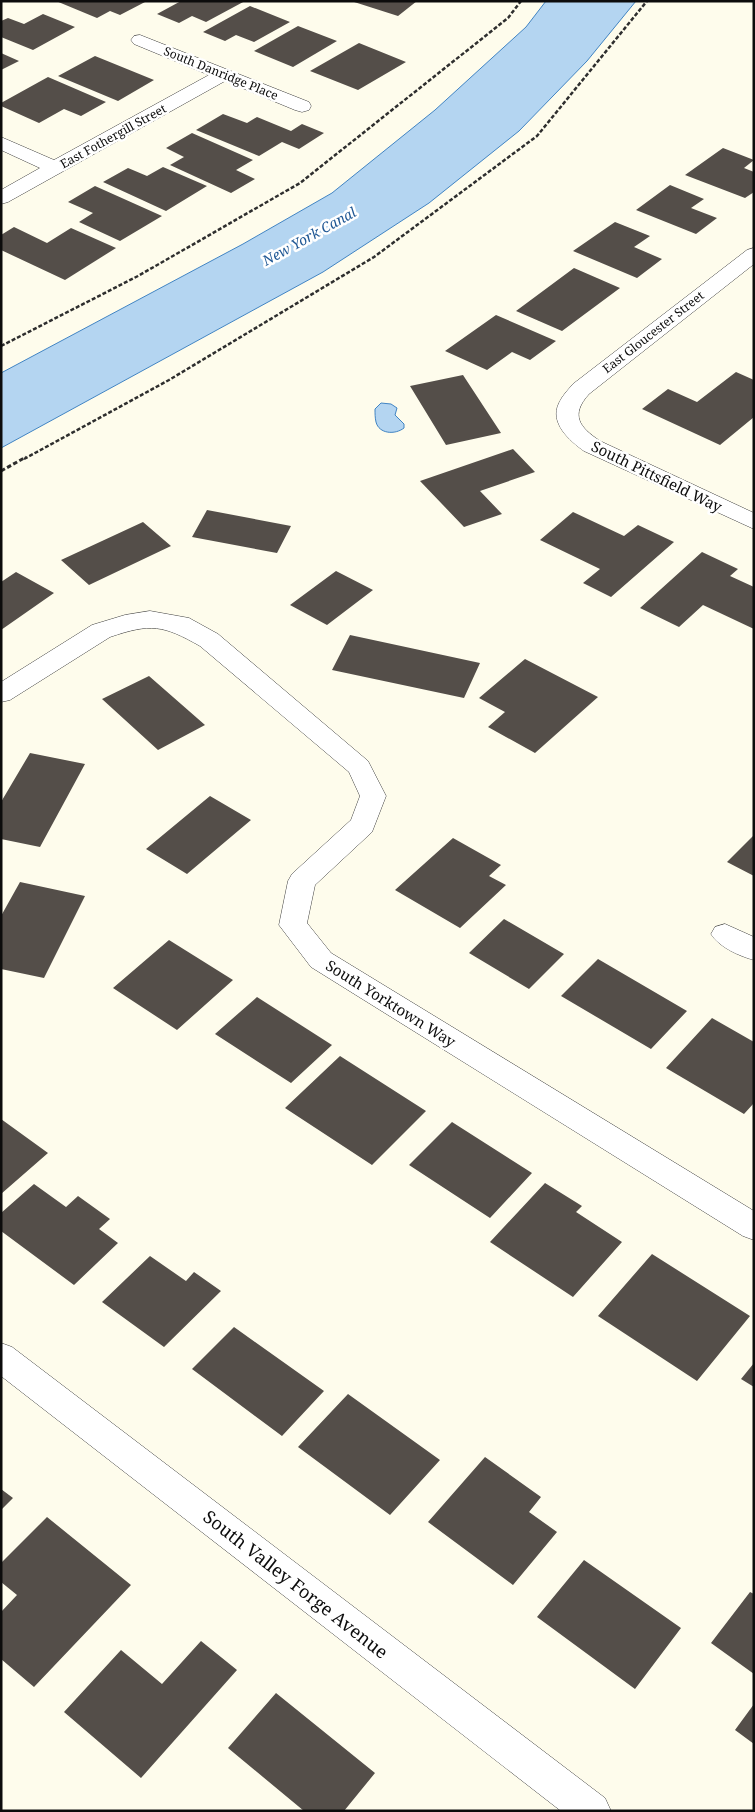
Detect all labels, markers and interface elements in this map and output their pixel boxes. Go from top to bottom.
street label: South Danridge Place [161,42,281,104]
street label: East Fothergill Street [57,100,169,172]
water label: New York Canal [258,202,360,270]
street label: East Gloucester Street [599,287,707,377]
street label: South Pittsfield Way [588,436,726,517]
street label: South Yorktown Way [322,955,460,1051]
street label: South Valley Forge Avenue [199,1504,393,1664]

